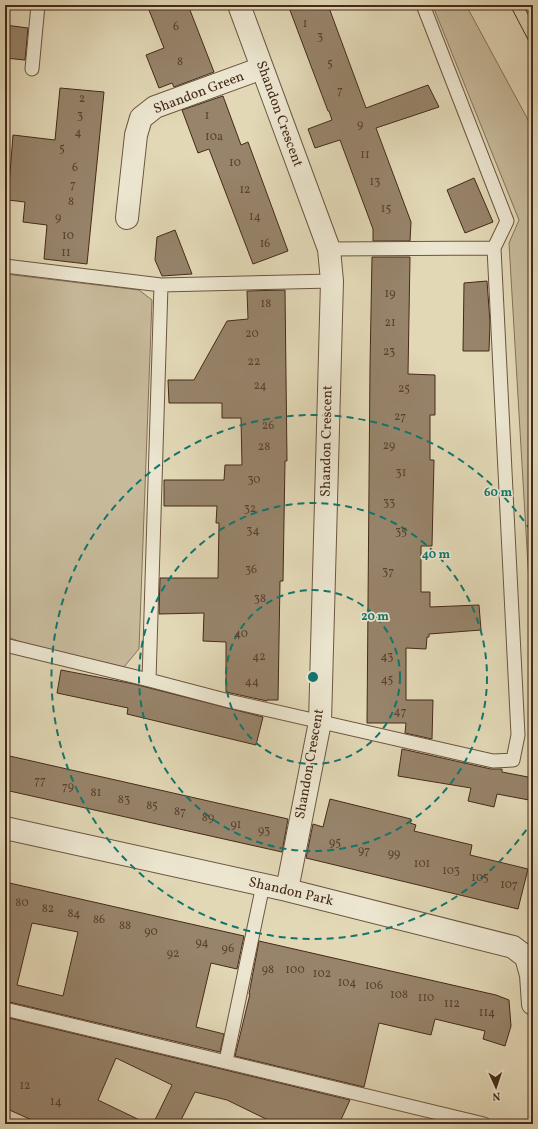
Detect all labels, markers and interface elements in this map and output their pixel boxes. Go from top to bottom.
house number: 1 [303,16,307,32]
house number: 6 [173,19,179,35]
house number: 3 [317,29,323,45]
house number: 8 [177,54,183,70]
house number: 5 [327,56,333,72]
street label: Shandon Crescent [251,58,307,170]
street label: Shandon Green [151,67,247,119]
house number: 7 [337,83,343,99]
house number: 2 [79,91,85,107]
house number: 3 [77,108,83,124]
house number: 1 [205,108,209,124]
house number: 9 [357,117,363,133]
house number: 4 [74,125,82,141]
house number: 10a [205,129,223,145]
house number: 5 [59,141,65,157]
house number: 11 [360,147,370,163]
house number: 10 [229,155,241,171]
house number: 6 [72,160,78,176]
house number: 13 [370,174,380,190]
house number: 7 [70,177,76,193]
house number: 12 [239,182,251,198]
house number: 8 [68,194,74,210]
house number: 15 [381,201,391,217]
house number: 14 [249,209,261,225]
house number: 9 [55,210,61,226]
house number: 10 [62,228,74,244]
house number: 16 [260,236,270,252]
house number: 11 [61,245,71,261]
house number: 19 [385,286,395,302]
house number: 18 [261,296,271,312]
house number: 21 [384,315,396,331]
house number: 20 [245,326,259,342]
house number: 23 [383,344,395,360]
house number: 22 [248,354,260,370]
house number: 24 [253,378,267,394]
house number: 25 [398,381,410,397]
street label: Shandon Crescent [317,385,337,497]
house number: 27 [394,409,406,425]
house number: 26 [262,418,274,434]
house number: 29 [383,438,395,454]
house number: 28 [258,439,270,455]
house number: 31 [396,465,406,481]
house number: 30 [247,472,261,488]
text: 60 m [484,485,512,501]
house number: 33 [383,495,395,511]
house number: 32 [244,501,256,517]
house number: 34 [246,523,260,539]
house number: 35 [395,524,407,540]
text: 40 m [422,547,451,563]
house number: 36 [245,562,257,578]
house number: 37 [382,564,394,580]
house number: 38 [254,591,266,607]
text: 20 m [361,609,389,625]
house number: 40 [234,626,248,642]
house number: 42 [252,649,266,665]
house number: 43 [381,649,393,665]
centre of rings [306,670,320,684]
house number: 45 [381,672,394,688]
house number: 44 [245,674,259,690]
house number: 47 [394,704,407,720]
street label: Shandon Crescent [291,707,329,821]
house number: 77 [34,773,46,789]
house number: 79 [62,779,74,795]
house number: 81 [91,785,101,801]
house number: 83 [118,792,130,808]
house number: 85 [146,798,158,814]
house number: 87 [174,804,186,820]
house number: 89 [202,810,214,826]
house number: 91 [231,817,241,833]
house number: 93 [258,823,270,839]
house number: 95 [329,835,341,851]
house number: 97 [358,843,370,859]
house number: 99 [388,846,400,862]
house number: 101 [414,856,430,872]
house number: 103 [442,863,460,879]
house number: 105 [471,870,489,886]
street label: Shandon Park [247,873,336,911]
house number: 107 [500,877,518,893]
house number: 80 [15,895,29,911]
house number: 82 [42,901,54,917]
house number: 84 [68,906,80,922]
house number: 86 [93,912,105,928]
house number: 88 [119,918,131,934]
house number: 90 [144,924,158,940]
house number: 94 [195,935,209,951]
house number: 96 [222,941,234,957]
house number: 92 [167,946,179,962]
house number: 98 [262,962,274,978]
house number: 100 [285,962,305,978]
house number: 102 [313,966,331,982]
house number: 104 [338,975,356,991]
house number: 106 [365,978,383,994]
house number: 108 [390,987,408,1003]
house number: 110 [418,990,434,1006]
house number: 112 [444,996,460,1012]
house number: 114 [479,1005,495,1021]
north arrow [476,1067,516,1107]
house number: 12 [19,1078,31,1094]
text: N [492,1088,501,1103]
house number: 14 [50,1094,62,1110]

